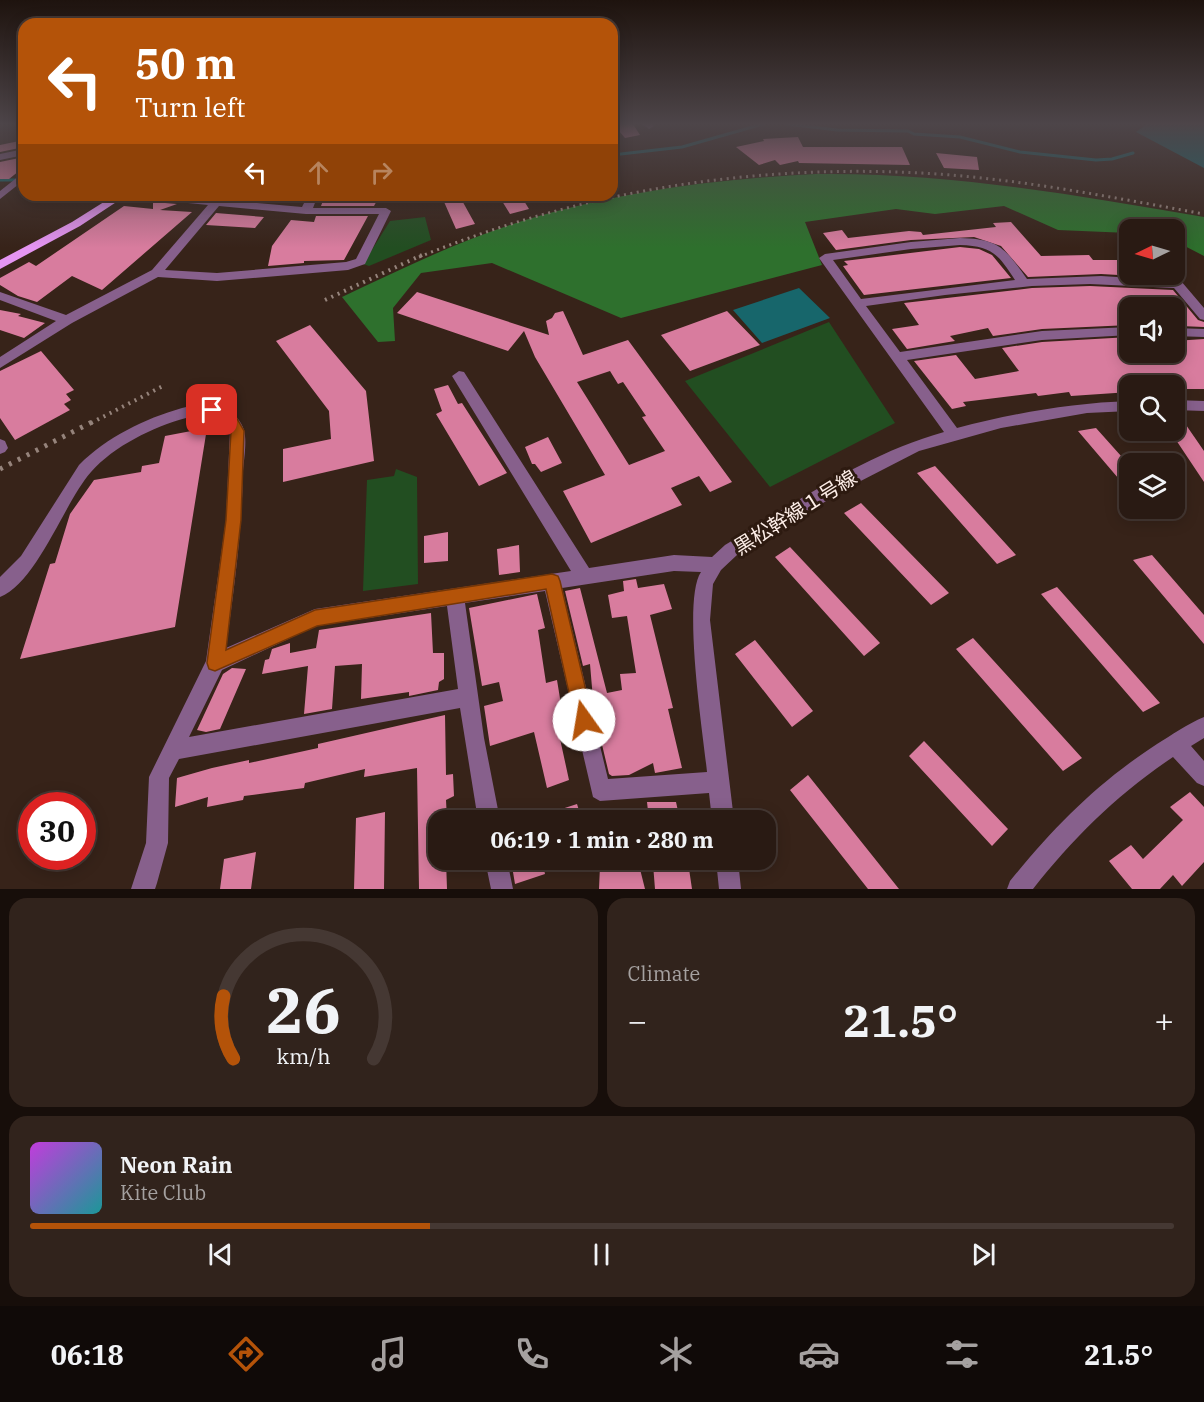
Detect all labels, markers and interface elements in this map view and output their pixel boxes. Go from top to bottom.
text: 50 m [135,36,236,91]
icon: left [36,42,114,120]
text: Turn left [135,89,246,124]
icon: left [239,156,272,189]
icon: ahead [302,156,335,189]
icon: right [365,156,398,189]
north arrow [1119,219,1185,285]
map controls [1119,219,1185,519]
button: sound [1119,297,1185,363]
button: search [1119,375,1185,441]
pin [186,384,237,435]
icon: arrive [195,393,228,426]
button: layers [1119,453,1185,519]
street label: 黒松幹線１号線 [728,463,862,561]
position arrow [552,688,616,752]
speed limit sign: 30 [18,792,96,870]
text: 06:19 · 1 min · 280 m [490,825,714,854]
text: Climate [628,960,700,987]
text: 26 [266,969,341,1050]
text: 21.5° [843,991,958,1049]
text: − [628,999,647,1042]
text: + [1154,999,1174,1042]
text: km/h [276,1043,330,1071]
text: Neon Rain [120,1150,233,1179]
text: Kite Club [120,1179,206,1206]
icon: previous [204,1238,237,1271]
icon: pause [585,1238,618,1271]
icon: next [967,1238,1000,1271]
icon: directions [225,1333,267,1375]
icon: music [368,1333,410,1375]
icon: phone [511,1333,553,1375]
icon: climate [655,1333,697,1375]
icon: car [798,1333,840,1375]
icon: filters [941,1333,983,1375]
text: 06:18 [51,1337,124,1372]
text: 21.5° [1084,1337,1153,1372]

